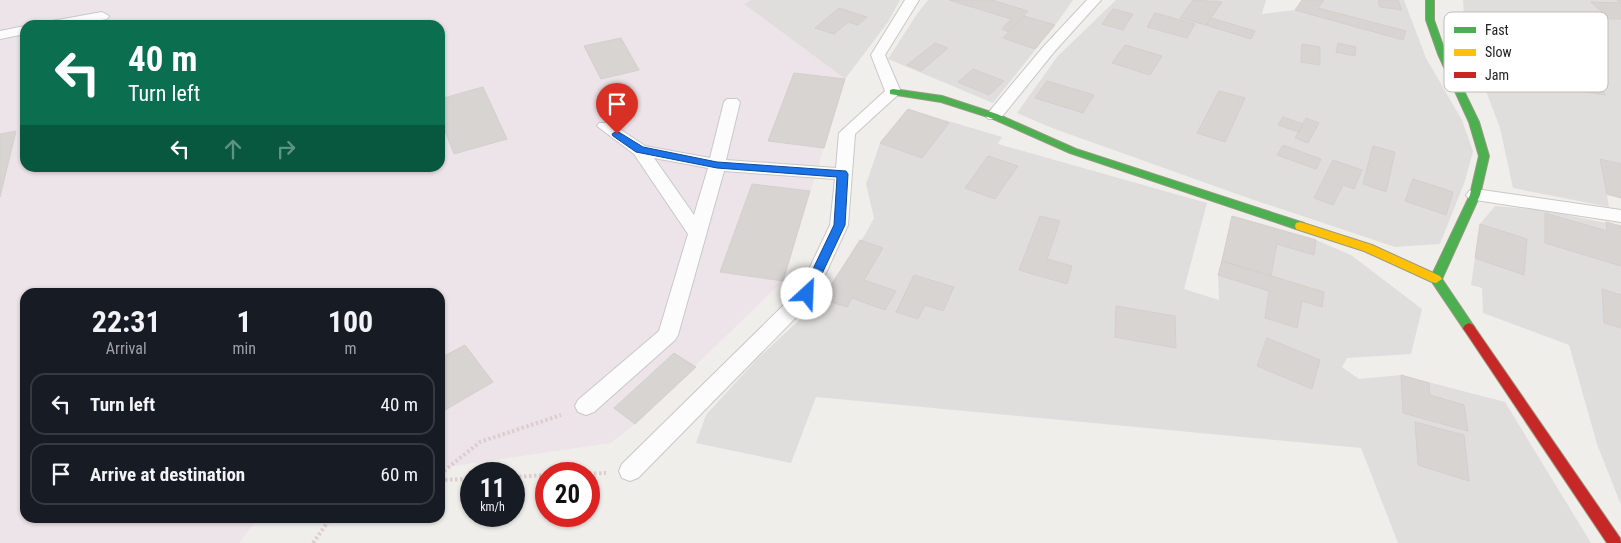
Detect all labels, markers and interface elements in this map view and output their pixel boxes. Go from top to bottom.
legend [1444,12,1608,92]
text: Fast [1485,22,1509,38]
text: 40 m [128,39,197,80]
icon: left [45,40,110,105]
text: Slow [1485,44,1512,60]
text: Jam [1485,67,1509,83]
text: Turn left [128,81,200,106]
pin [596,83,638,134]
icon: arrive [603,90,631,118]
icon: left [166,135,194,163]
icon: ahead [219,135,247,163]
icon: right [272,135,300,163]
position arrow [780,267,832,319]
text: 22:31 [92,304,161,339]
text: 1 [237,304,252,339]
text: 100 [328,304,373,339]
text: Arrival [106,339,147,358]
text: min [232,339,256,358]
text: m [344,339,356,358]
icon: left [47,390,75,418]
text: Turn left [90,393,155,416]
text: 40 m [381,393,418,416]
icon: arrive [47,460,75,488]
speed limit sign: 20 [535,462,600,527]
text: Arrive at destination [90,463,245,486]
text: 60 m [381,463,418,486]
text: 11 [480,474,505,503]
text: km/h [480,500,505,514]

